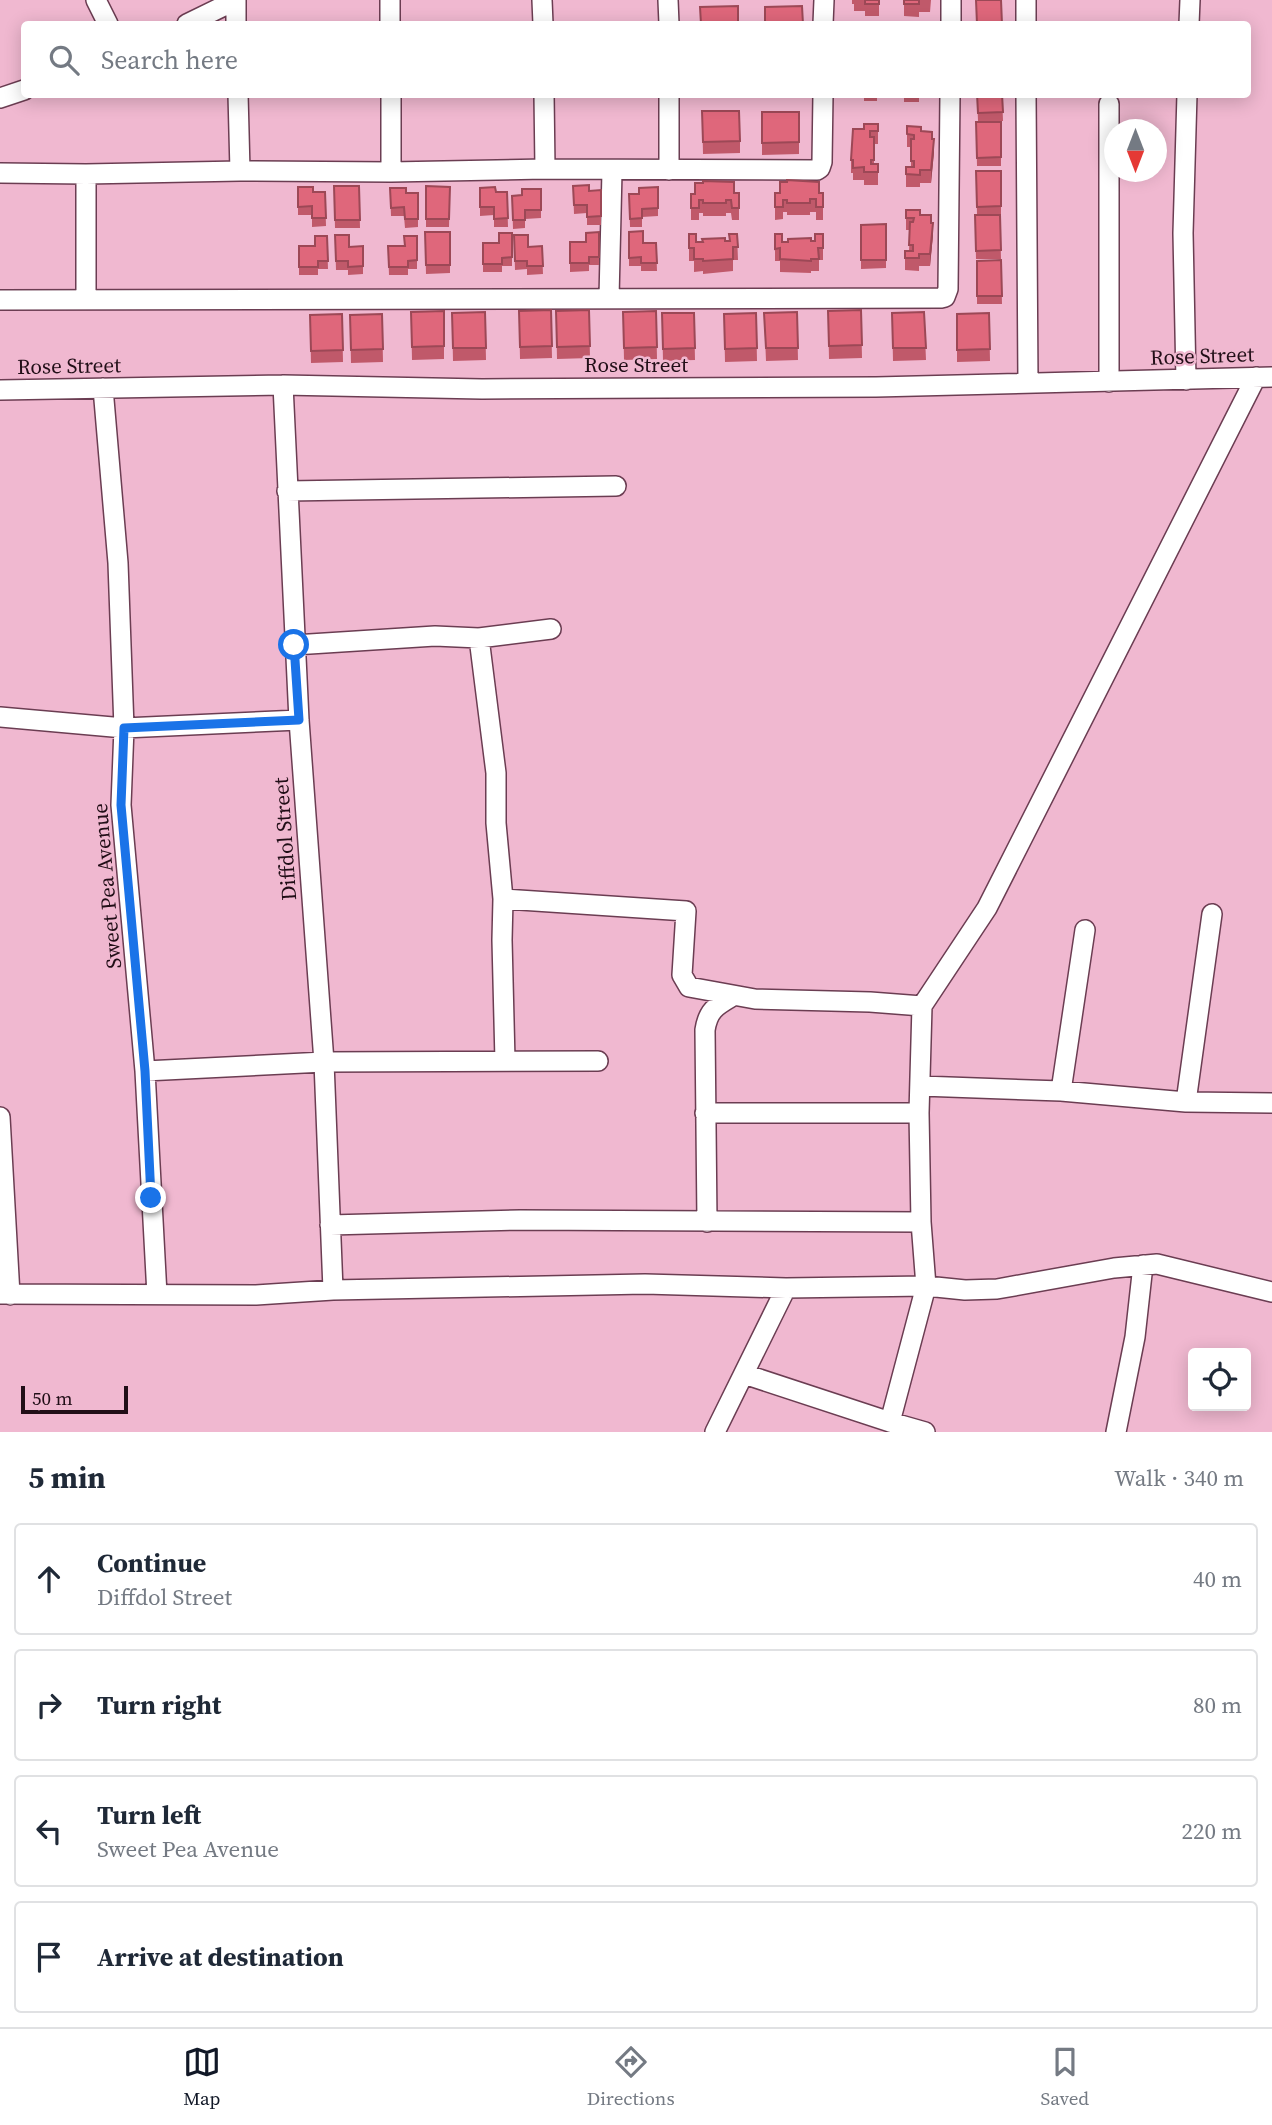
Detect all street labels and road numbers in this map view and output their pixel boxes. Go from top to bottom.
street label: Rose Street [1150,339,1255,372]
street label: Rose Street [17,350,121,381]
street label: Rose Street [584,350,688,379]
street label: Diffdol Street [266,776,303,902]
street label: Sweet Pea Avenue [85,802,128,970]

